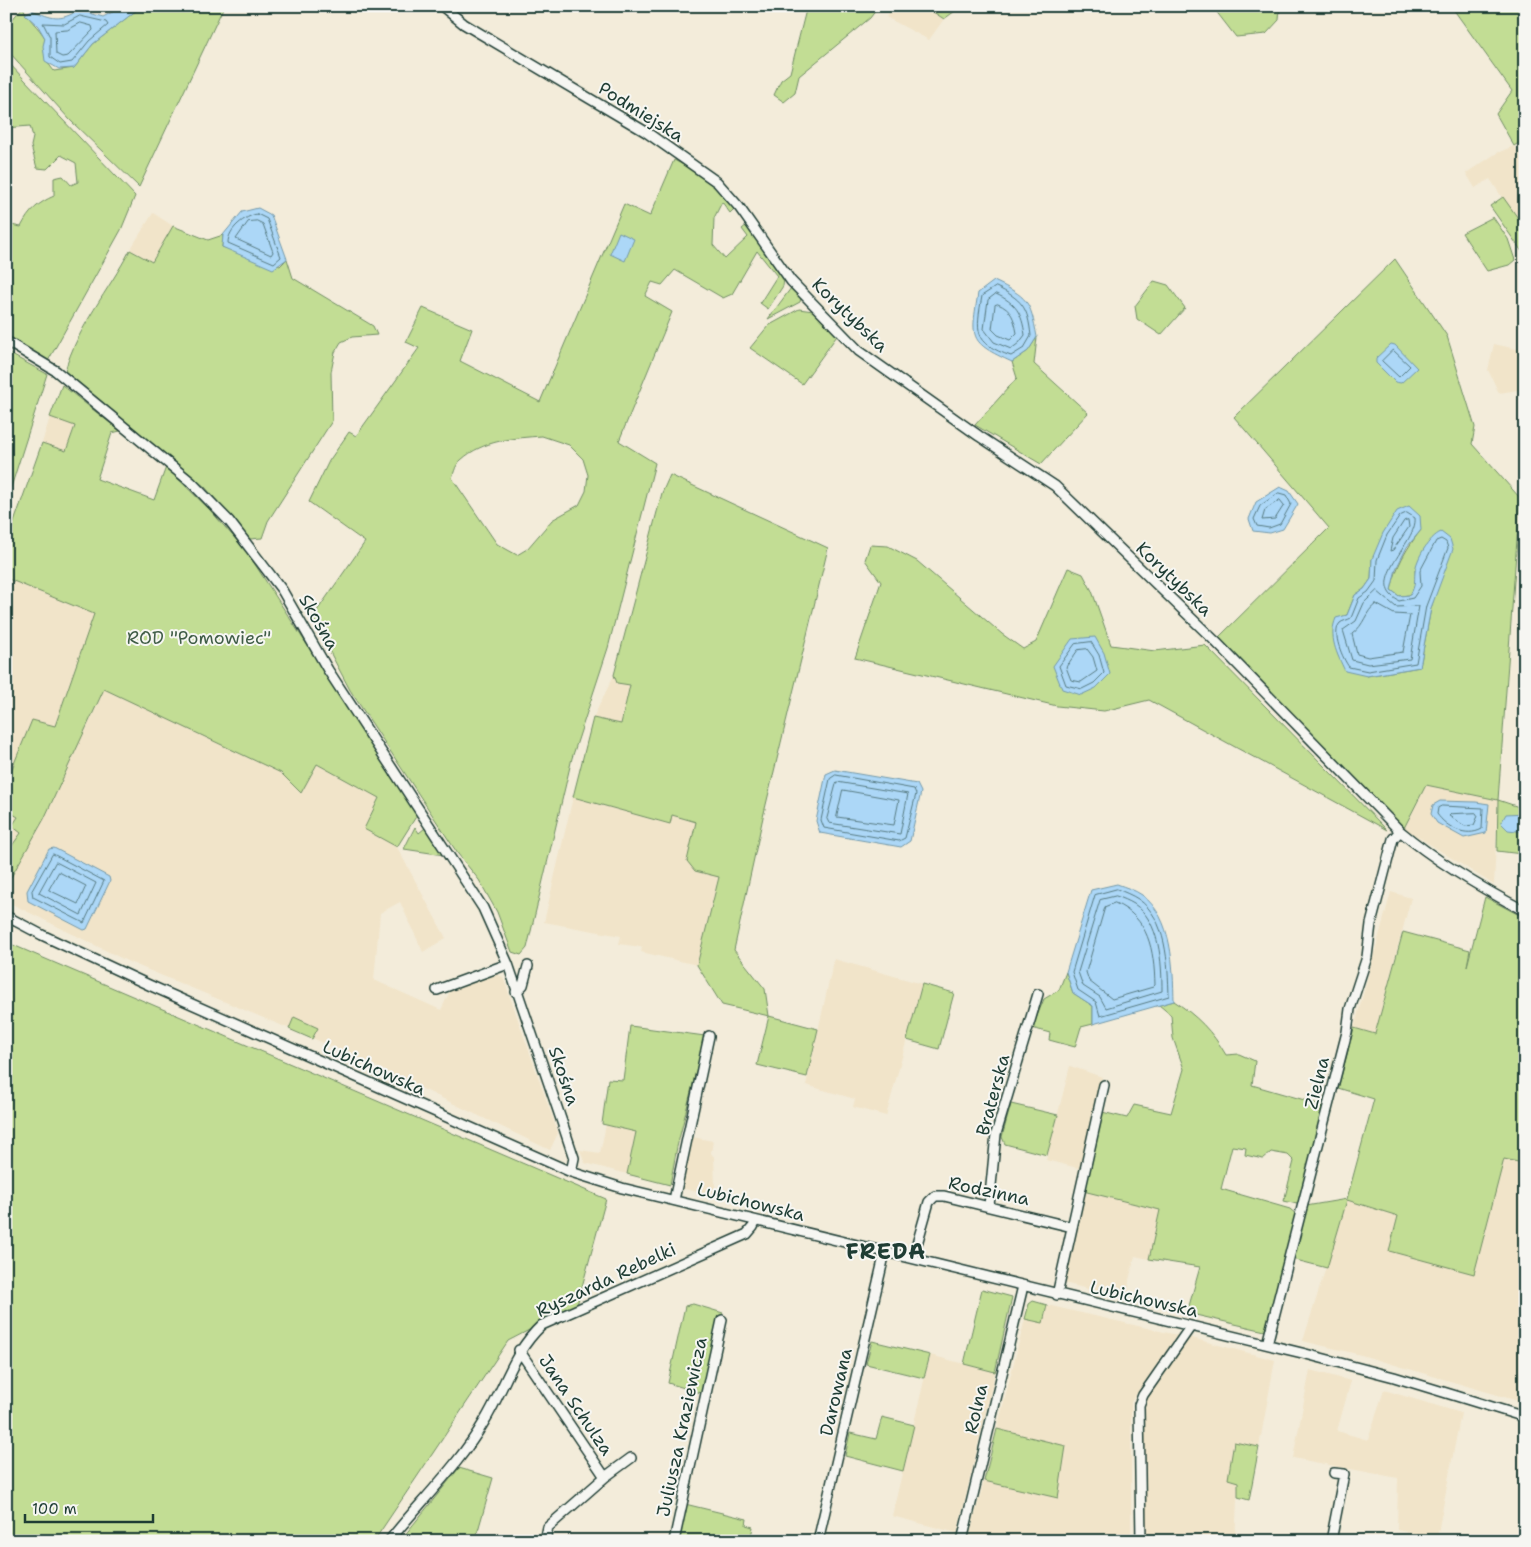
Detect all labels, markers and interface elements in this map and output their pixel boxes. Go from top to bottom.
street label: Podmiejska [594,76,688,148]
street label: Korytybska [807,272,893,358]
street label: Korytybska [1131,536,1217,622]
street label: Skośna [293,590,345,654]
park label: ROD "Pomowiec" [127,626,271,650]
street label: Lubichowska [319,1035,429,1101]
street label: Skośna [543,1043,585,1109]
street label: Braterska [971,1052,1015,1138]
street label: Zielna [1299,1054,1335,1112]
street label: Rodzinna [946,1171,1032,1211]
street label: Lubichowska [695,1177,807,1227]
street label: Ryszarda Rebelki [532,1237,680,1323]
district label: FREDA [846,1237,926,1266]
street label: Lubichowska [1088,1275,1200,1323]
street label: Juliusza Kraziewicza [651,1335,713,1519]
street label: Darowana [814,1346,858,1438]
street label: Jana Schulza [533,1350,619,1460]
street label: Rolna [959,1382,993,1436]
scale bar [25,1492,152,1524]
text: 100 m [32,1499,77,1519]

